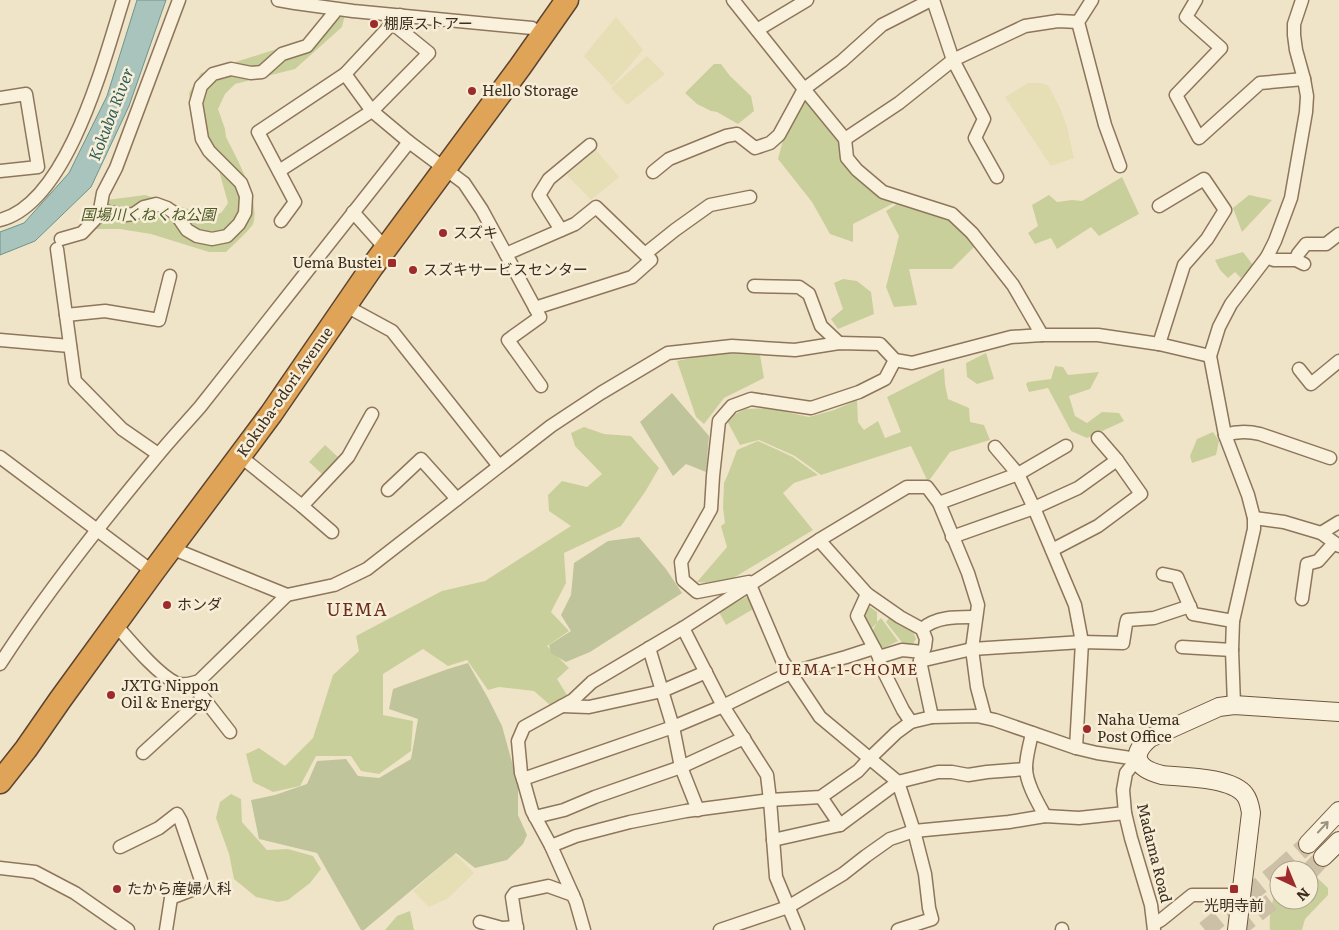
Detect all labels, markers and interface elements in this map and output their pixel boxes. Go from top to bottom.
place label: 棚原ストアー [384,11,473,34]
marker: 棚原ストアー [368,18,380,30]
water label: Kokuba River [81,64,139,164]
place label: Hello Storage [482,78,578,101]
marker: Hello Storage [466,85,478,97]
park label: 国場川くねくね公園 [80,202,217,225]
place label: スズキ [453,220,498,243]
marker: スズキ [437,227,449,239]
place label: Uema Bustei [292,250,382,273]
marker: Uema Bustei [386,257,398,269]
place label: スズキサービスセンター [423,257,588,280]
marker: スズキサービスセンター [407,264,419,276]
street label: Kokuba-odori Avenue [230,321,338,461]
place label: ホンダ [177,592,222,615]
district label: UEMA [326,595,388,622]
marker: ホンダ [161,599,173,611]
district label: UEMA 1-CHOME [777,656,919,680]
place label: JXTG Nippon Oil & Energy [121,673,219,713]
marker: JXTG Nippon Oil & Energy [105,689,117,701]
place label: Naha Uema Post Office [1097,707,1181,747]
marker: Naha Uema Post Office [1081,723,1093,735]
street label: Madama Road [1132,800,1179,905]
one-way arrow [1317,821,1329,834]
north arrow [1269,860,1319,910]
place label: たから産婦人科 [127,876,232,899]
marker: たから産婦人科 [111,883,123,895]
marker: 光明寺前 [1228,883,1240,895]
text: N [1292,884,1315,907]
place label: 光明寺前 [1204,893,1264,916]

